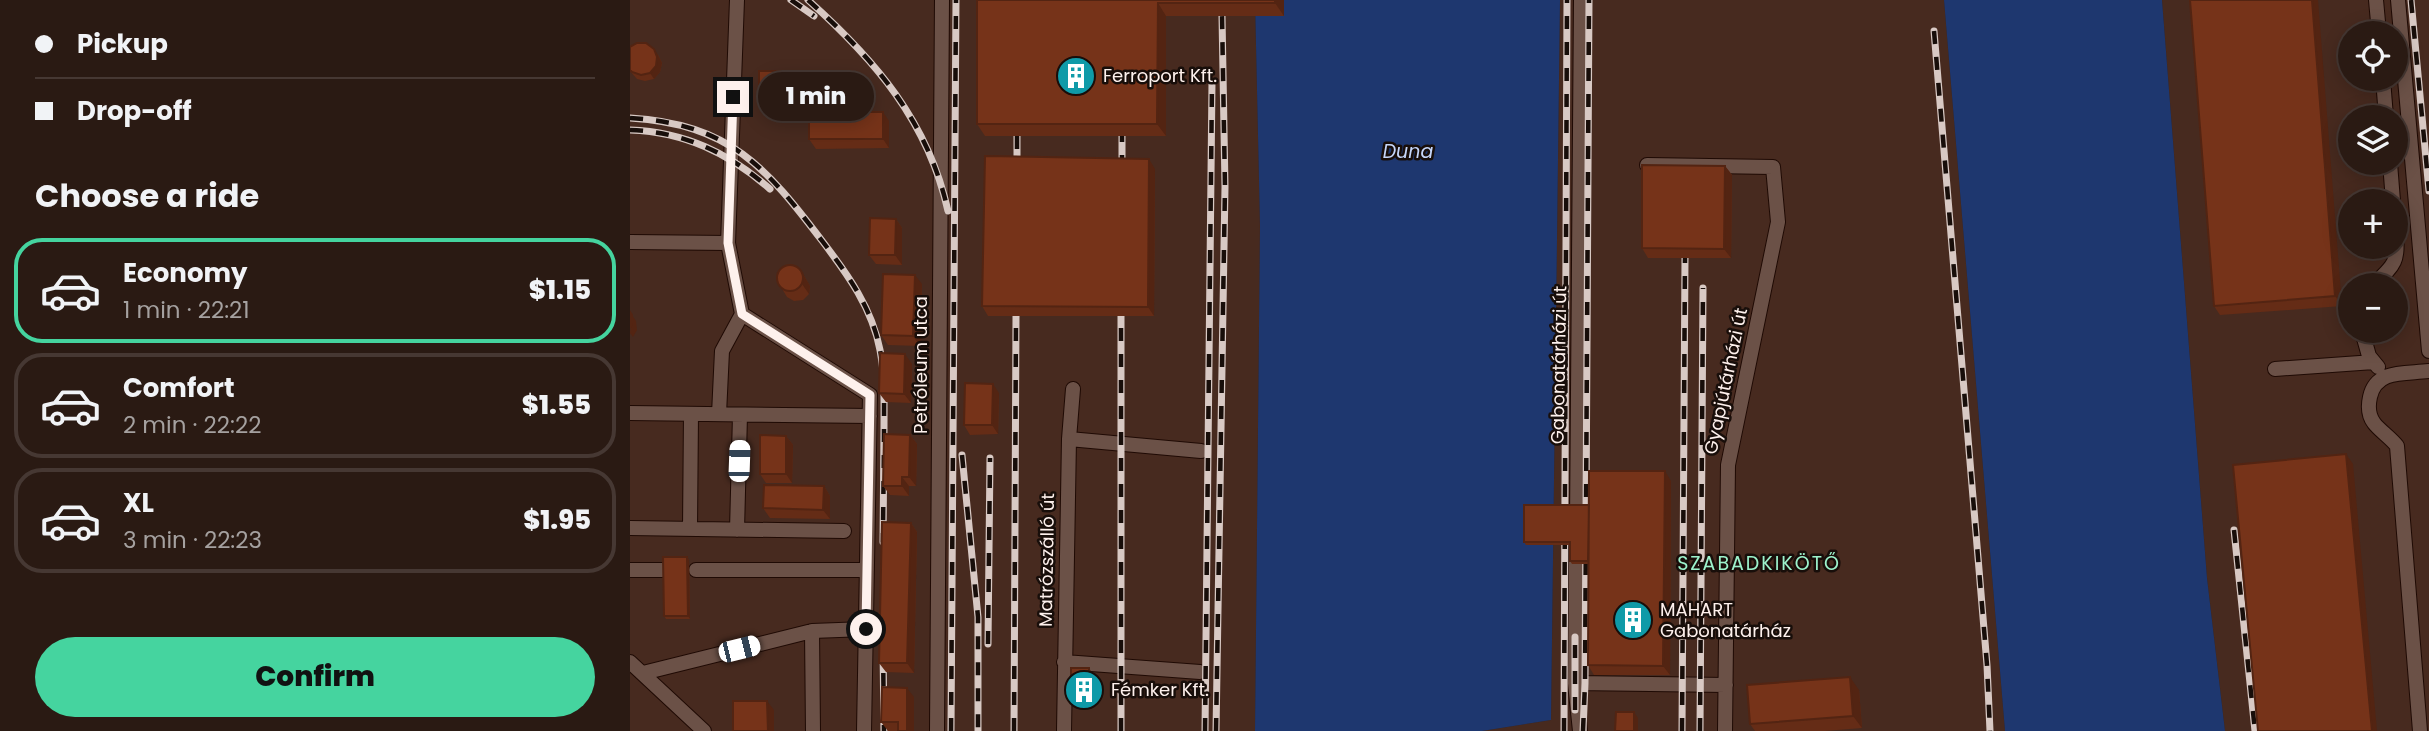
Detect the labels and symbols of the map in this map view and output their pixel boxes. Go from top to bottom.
building icon: Ferroport Kft. [1055,55,1097,97]
place label: Ferroport Kft. [1103,63,1217,88]
callout: 1 min [758,72,873,122]
route end [717,81,749,113]
water label: Duna [1383,138,1433,165]
street label: Gabonatárházi út [1545,286,1572,444]
street label: Petróleum utca [908,296,933,434]
street label: Gyapjútárházi út [1698,305,1753,456]
car [728,440,751,482]
street label: Matrózszálló út [1033,493,1060,627]
district label: SZABADKIKÖTŐ [1677,550,1841,577]
place label: MAHART Gabonatárház [1660,597,1791,643]
building icon: MAHART Gabonatárház [1612,599,1654,641]
route start [850,613,882,645]
car [717,634,762,664]
building icon: Fémker Kft. [1063,669,1105,711]
place label: Fémker Kft. [1111,677,1209,702]

